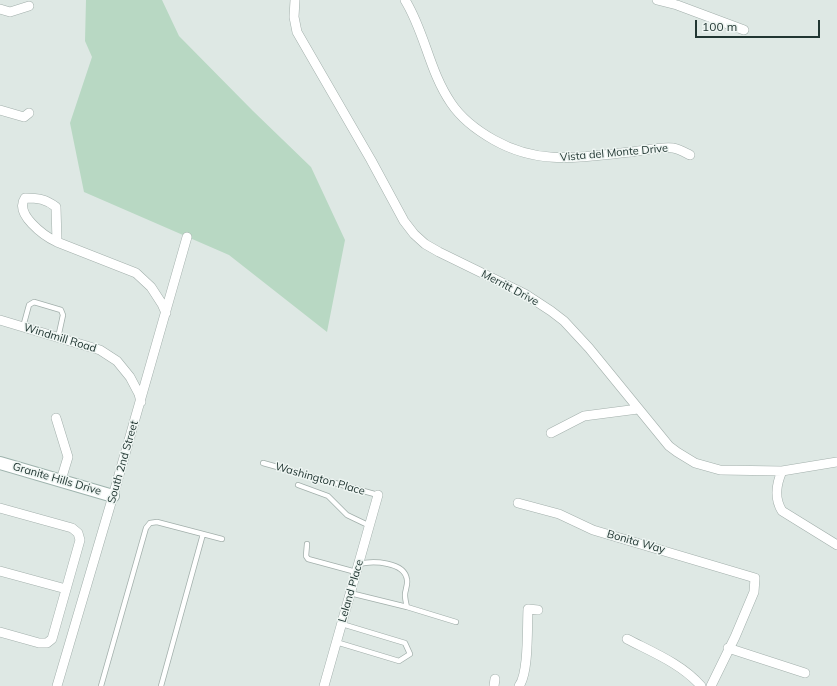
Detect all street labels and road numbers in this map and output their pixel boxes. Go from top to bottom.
street label: Vista del Monte Drive [559,142,669,164]
street label: Merritt Drive [479,267,541,309]
street label: Windmill Road [22,321,98,355]
street label: South 2nd Street [105,419,141,505]
street label: Granite Hills Drive [11,460,103,498]
street label: Washington Place [274,460,366,498]
street label: Bonita Way [605,527,667,557]
street label: Leland Place [336,558,366,624]

